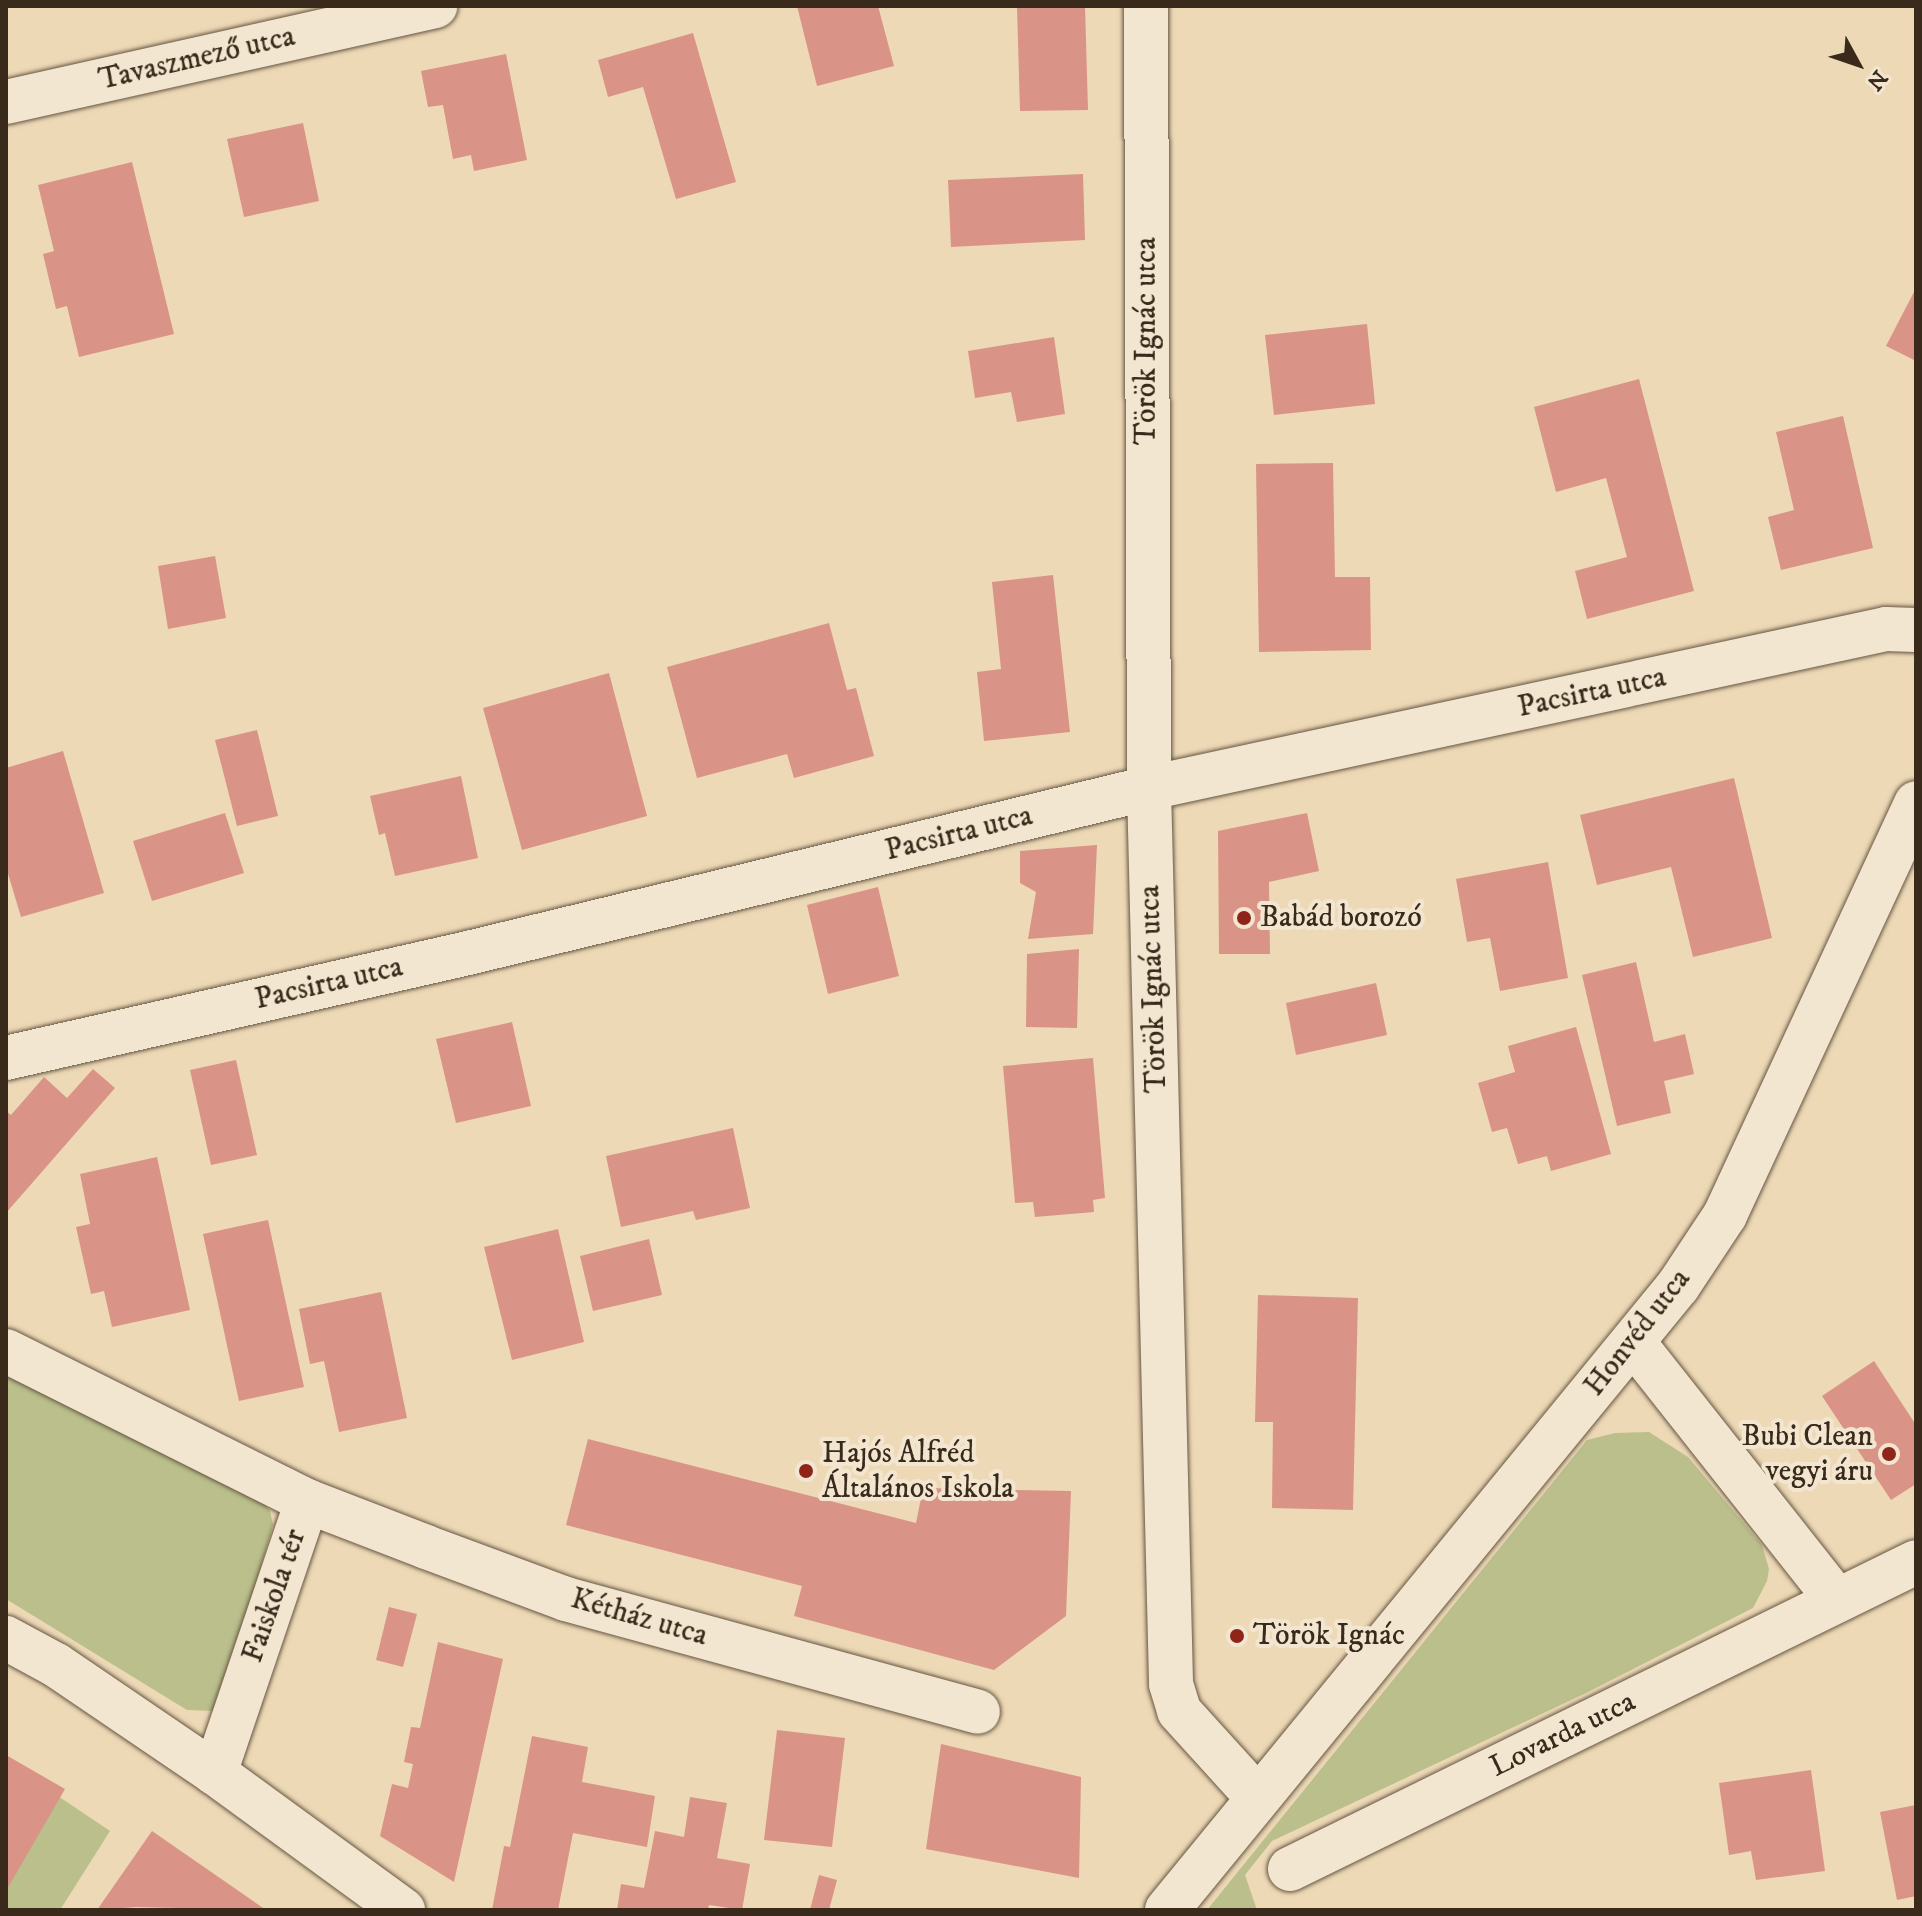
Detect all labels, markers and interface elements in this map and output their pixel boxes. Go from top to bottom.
street label: Tavaszmező utca [95,19,299,99]
north arrow [1818,24,1898,104]
text: N [1861,64,1893,95]
street label: Török Ignác utca [1129,237,1165,445]
street label: Pacsirta utca [1515,660,1669,726]
street label: Pacsirta utca [882,798,1036,870]
street label: Török Ignác utca [1132,884,1176,1094]
place label: Babád borozó [1260,900,1422,936]
marker: Babád borozó [1235,909,1253,927]
street label: Pacsirta utca [252,950,406,1018]
street label: Honvéd utca [1577,1262,1699,1404]
place label: Bubi Clean vegyi áru [1742,1419,1873,1490]
place label: Hajós Alfréd Általános Iskola [822,1436,1014,1506]
marker: Bubi Clean vegyi áru [1880,1445,1898,1463]
marker: Hajós Alfréd Általános Iskola [797,1462,815,1480]
street label: Faiskola tér [235,1525,315,1667]
street label: Kétház utca [567,1581,711,1655]
place label: Török Ignác [1253,1618,1405,1654]
marker: Török Ignác [1228,1627,1246,1645]
street label: Lovarda utca [1484,1684,1642,1786]

